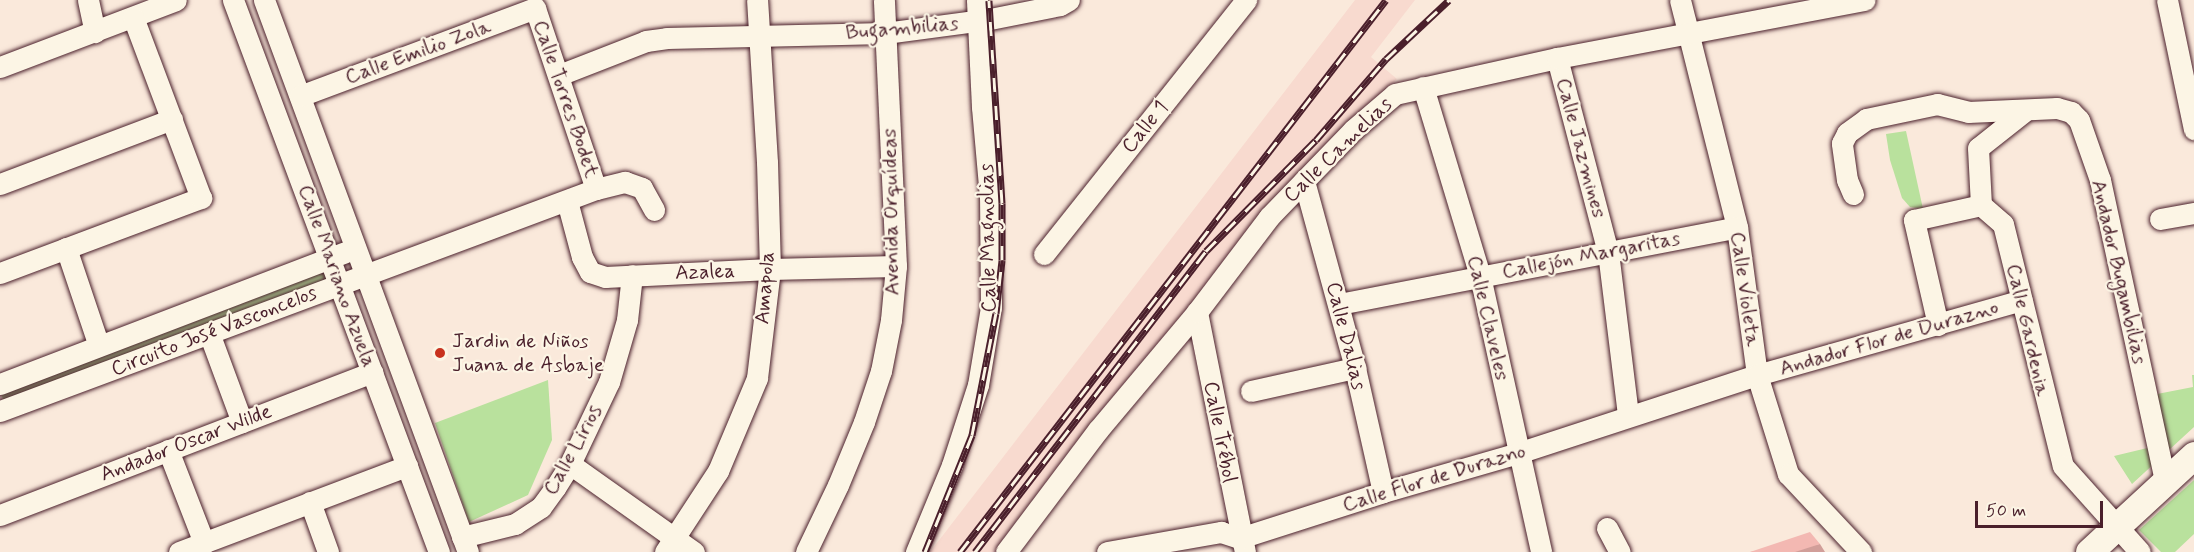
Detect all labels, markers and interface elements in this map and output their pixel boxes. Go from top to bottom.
street label: Bugambilias [844,11,960,45]
street label: Calle Emilio Zola [342,14,494,90]
street label: Calle Torres Bodet [527,17,605,181]
street label: Calle Jazmines [1550,76,1612,220]
street label: Calle Camelias [1279,93,1397,207]
street label: Calle 1 [1116,96,1174,158]
street label: Avenida Orquídeas [877,130,905,294]
street label: Calle Magnolias [974,164,1002,312]
street label: Andador Bugambilias [2085,176,2153,368]
street label: Calle Mariano Azuela [292,181,382,371]
street label: Callejón Margaritas [1502,226,1680,284]
street label: Calle Violeta [1725,232,1765,346]
street label: Amapola [750,251,780,325]
street label: Calle Claveles [1462,255,1514,381]
street label: Azalea [674,258,736,286]
street label: Calle Gardenia [2001,264,2055,396]
street label: Circuito José Vasconcelos [106,280,322,382]
street label: Calle Dalias [1321,280,1371,392]
street label: Andador Flor de Durazno [1781,296,1997,380]
place label: Jardin de Niños Juana de Asbaje [452,328,600,378]
marker: Jardin de Niños Juana de Asbaje [433,346,447,360]
street label: Calle Trébol [1198,379,1242,485]
street label: Andador Oscar Wilde [94,398,278,488]
street label: Calle Lirios [538,401,608,499]
street label: Calle Flor de Durazno [1340,438,1528,518]
scale bar [1978,489,2106,527]
text: 50 m [1986,499,2026,523]

